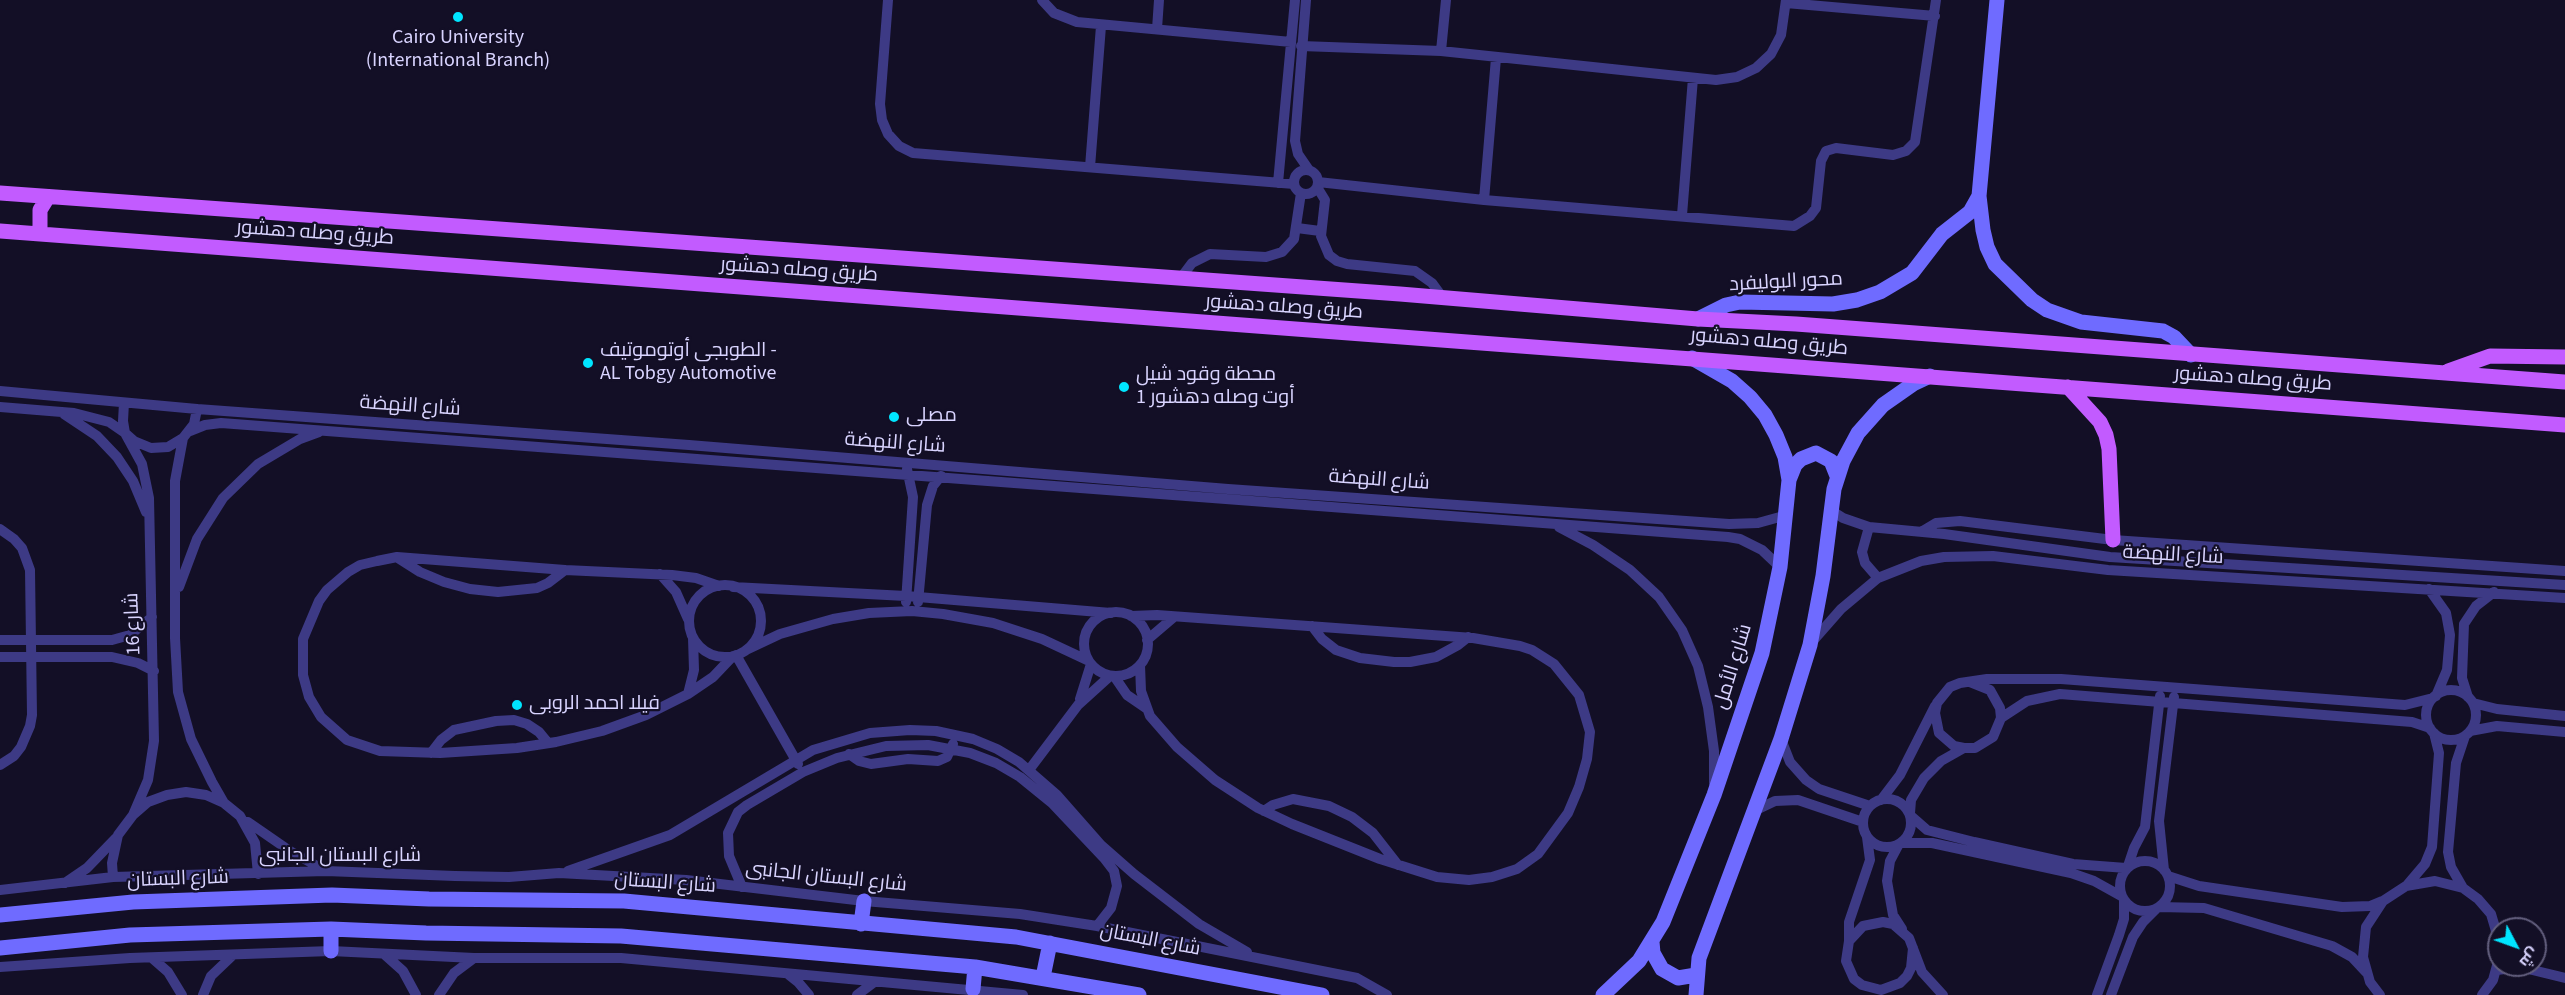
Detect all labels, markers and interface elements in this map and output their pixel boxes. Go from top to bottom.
marker: Cairo University (International Branch) [451,10,465,24]
place label: Cairo University (International Branch) [366,27,550,74]
street label: طريق وصله دهشور [235,217,395,251]
street label: طريق وصله دهشور [719,254,879,288]
street label: محور البوليفرد [1729,268,1843,298]
street label: طريق وصله دهشور [1204,291,1364,325]
street label: طريق وصله دهشور [1689,324,1849,362]
place label: الطوبجى أوتوموتيف - AL Tobgy Automotive [600,340,777,387]
marker: الطوبجى أوتوموتيف - AL Tobgy Automotive [581,356,595,370]
street label: طريق وصله دهشور [2173,363,2333,397]
place label: محطة وقود شيل أوت وصله دهشور 1 [1136,364,1295,411]
marker: محطة وقود شيل أوت وصله دهشور 1 [1117,380,1131,394]
street label: شارع النهضة [359,391,461,423]
place label: مصلى [906,405,957,429]
marker: مصلى [887,410,901,424]
street label: شارع النهضة [844,428,946,460]
street label: شارع النهضة [1328,465,1430,497]
street label: شارع النهضة [2122,541,2224,571]
street label: شارع 16 [121,592,147,656]
street label: شارع الأمل [1710,622,1758,712]
place label: فيلا احمد الروبى [529,693,660,717]
marker: فيلا احمد الروبى [510,698,524,712]
street label: شارع البستان الجانبى [259,845,421,869]
street label: شارع البستان الجانبى [744,858,908,898]
street label: شارع البستان [127,866,229,894]
street label: شارع البستان [613,868,717,900]
north arrow [2487,917,2547,977]
street label: شارع البستان [1098,920,1202,962]
text: ش [2514,943,2544,972]

